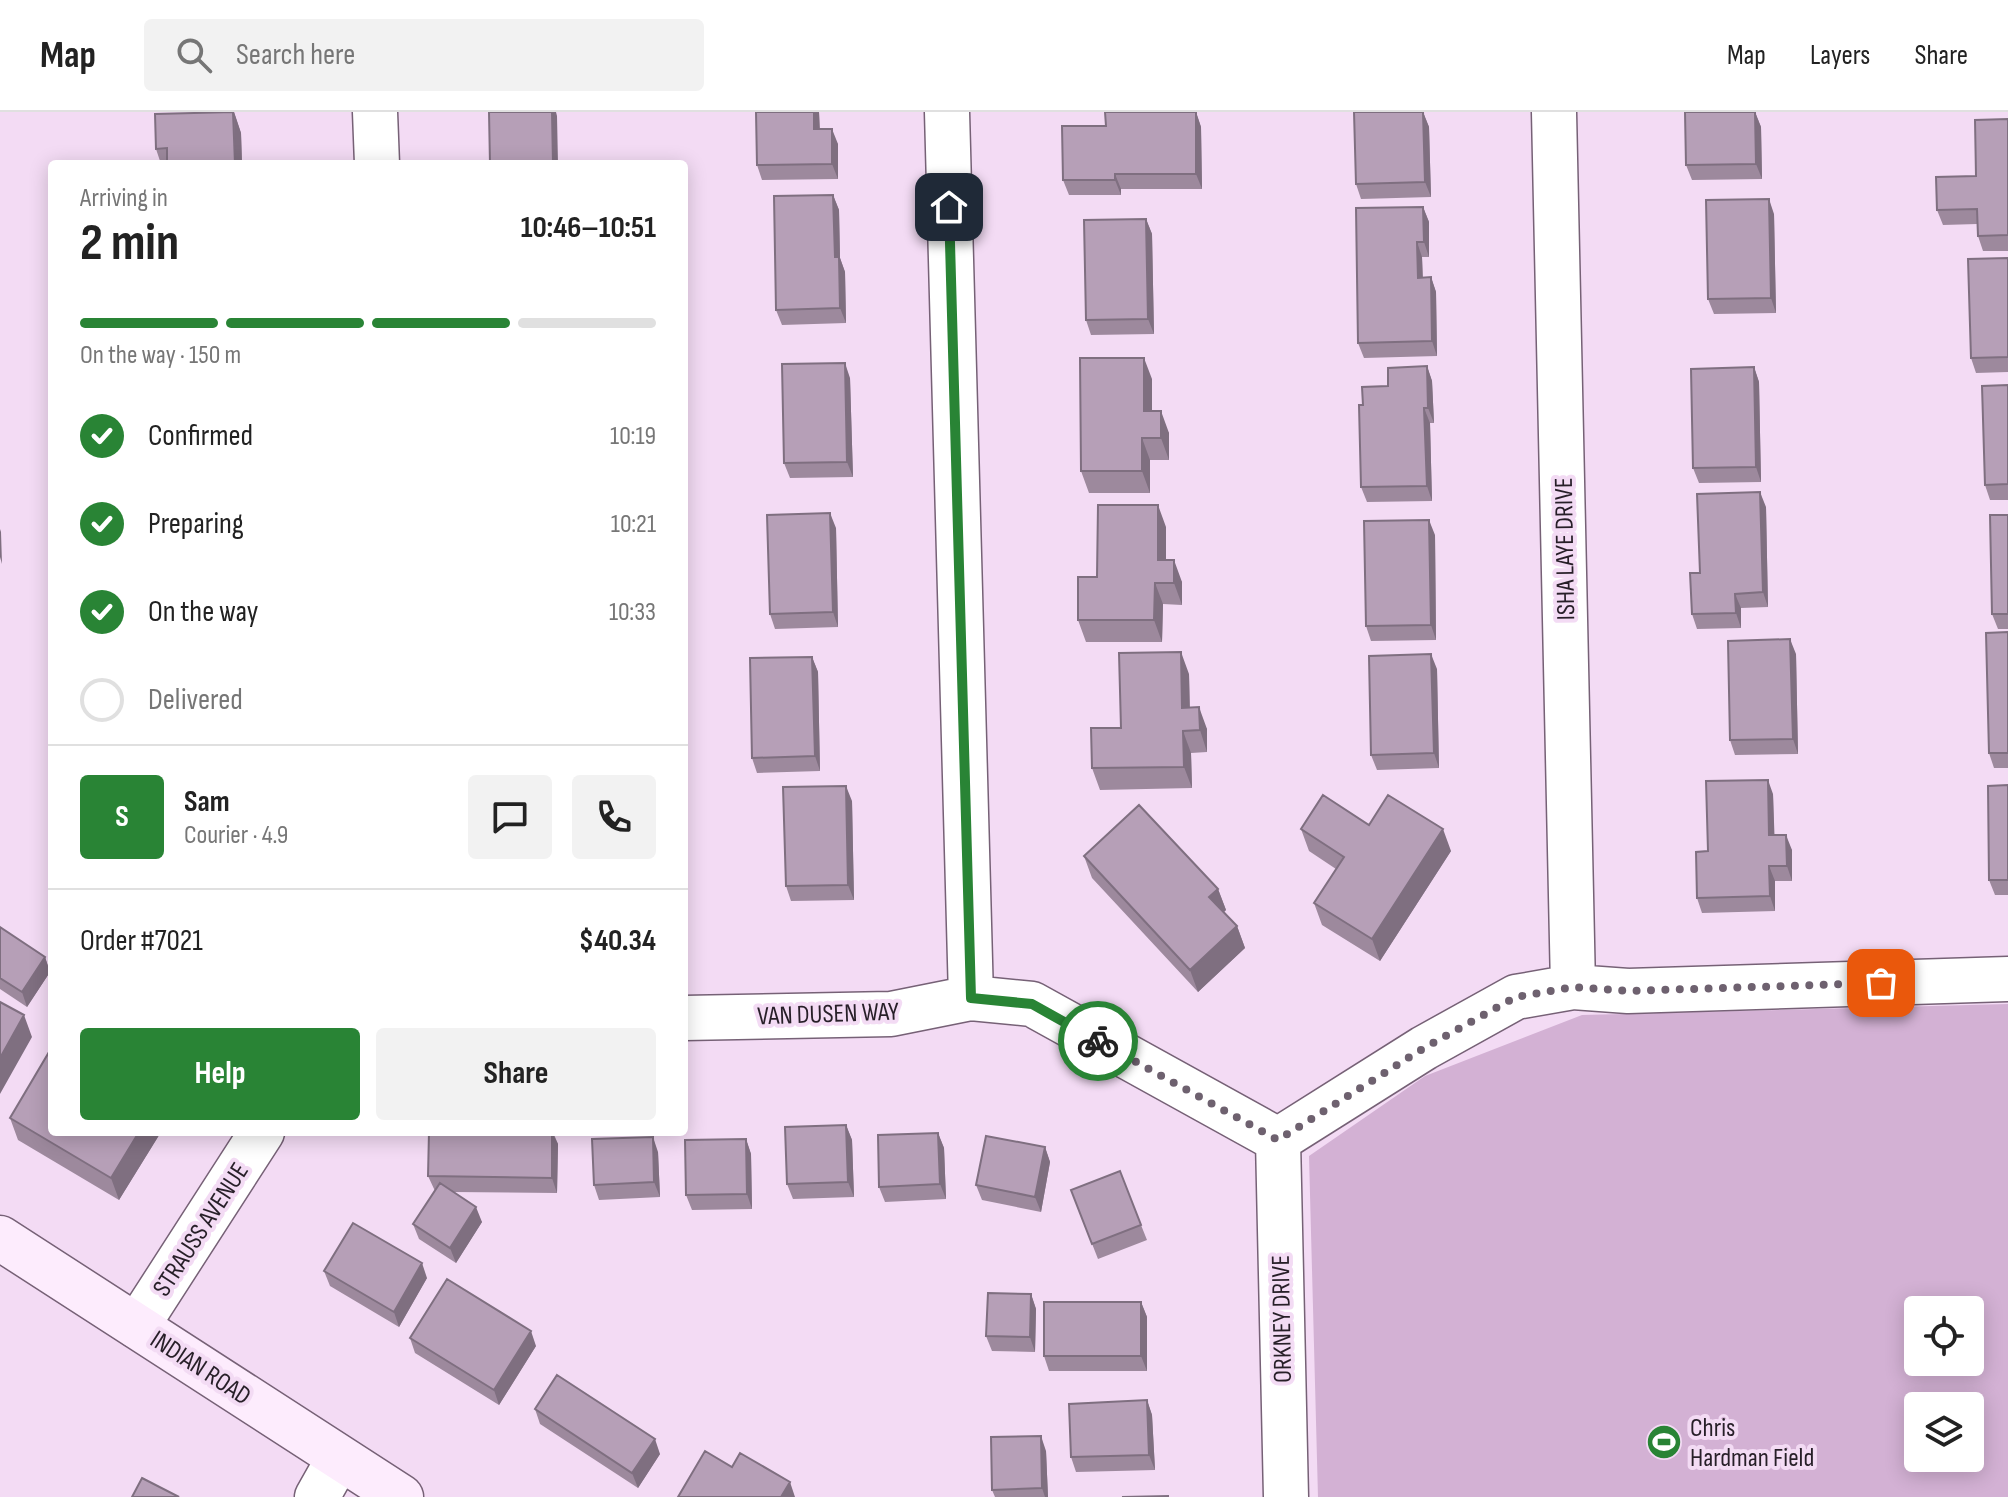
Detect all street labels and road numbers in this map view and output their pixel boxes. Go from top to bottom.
street label: ISHA LAYE DRIVE [1549,477,1582,621]
street label: VAN DUSEN WAY [757,997,899,1032]
street label: STRAUSS AVENUE [147,1157,256,1302]
street label: ORKNEY DRIVE [1266,1255,1299,1383]
street label: INDIAN ROAD [144,1324,256,1412]

